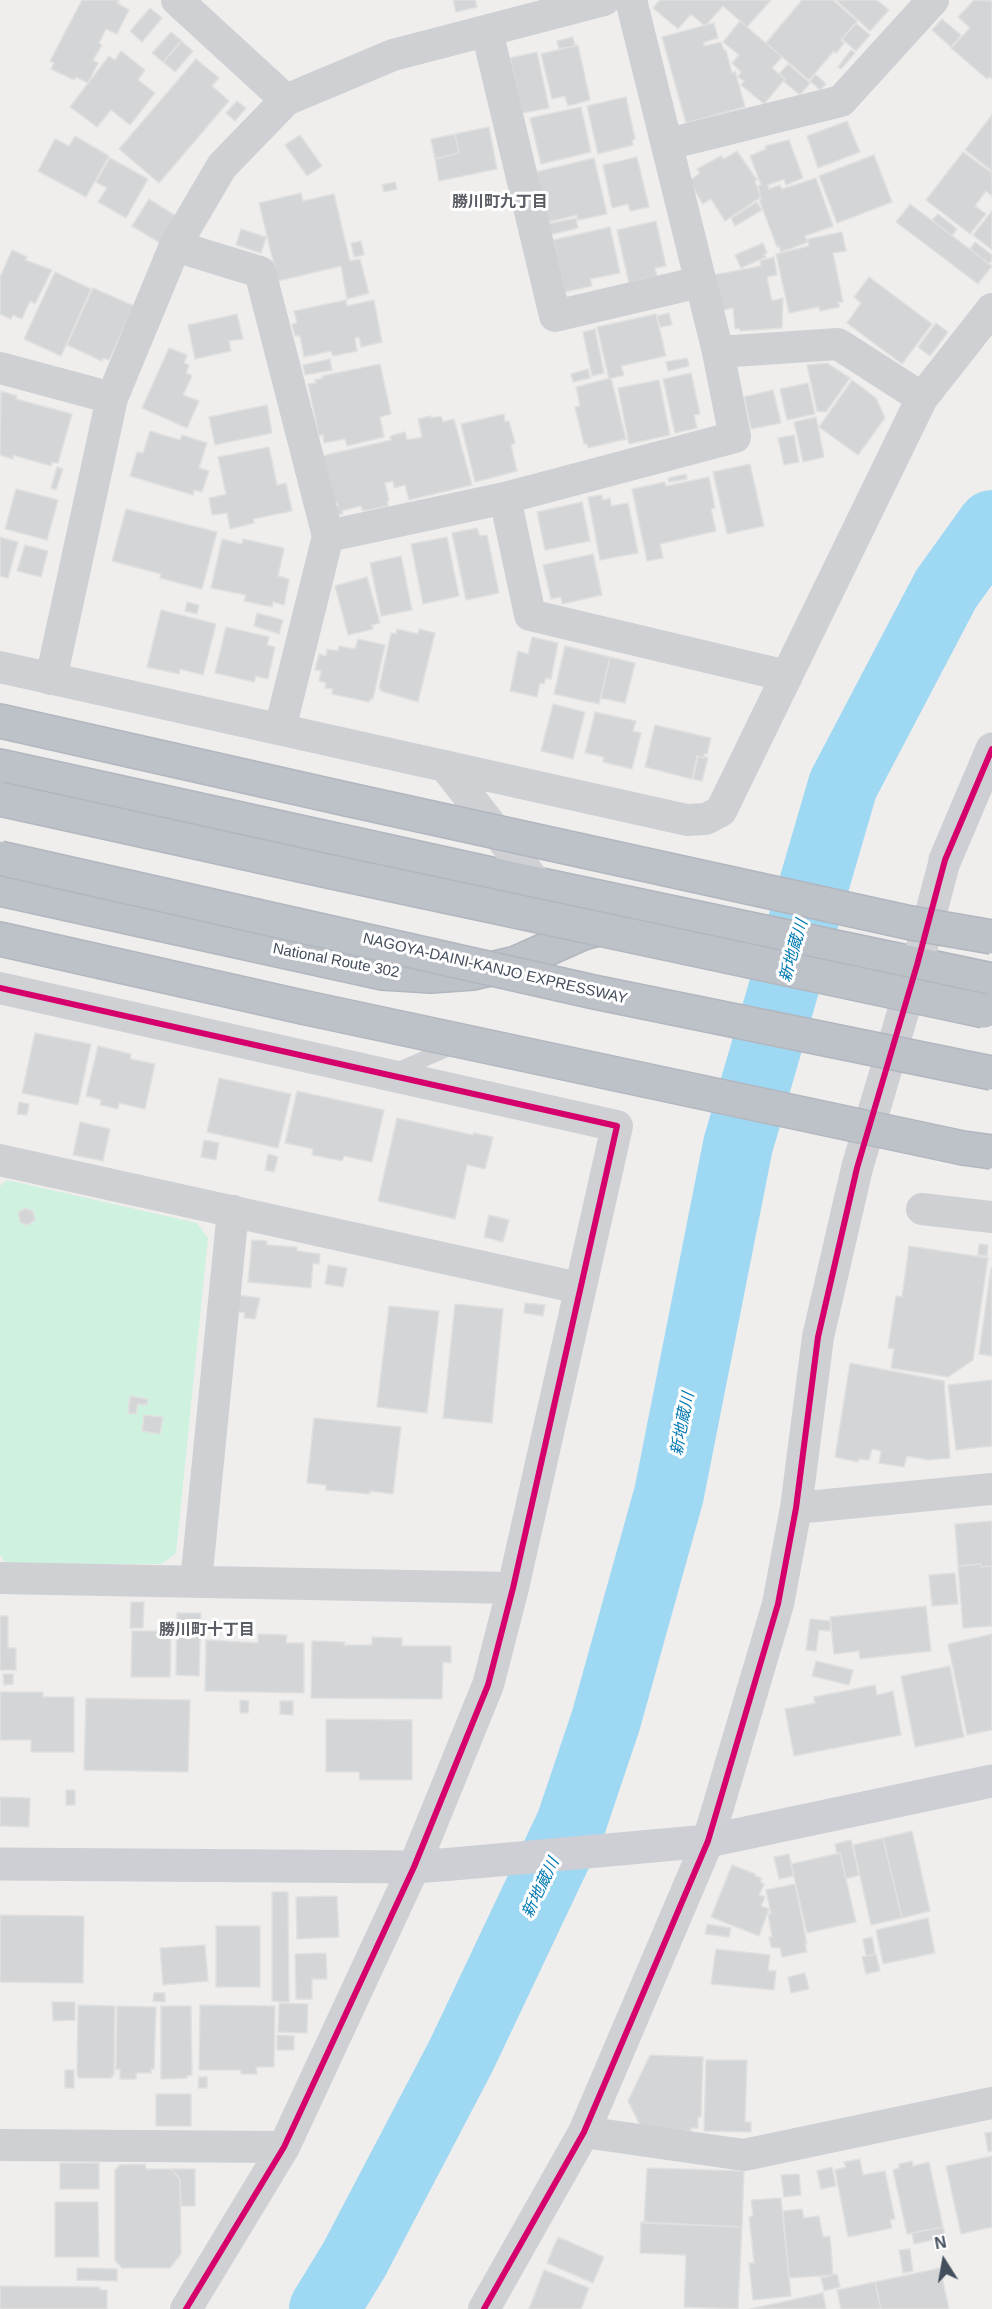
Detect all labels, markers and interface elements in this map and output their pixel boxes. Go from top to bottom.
district label: 勝川町九丁目 [452,193,548,213]
water label: 新地蔵川 [776,918,812,984]
street label: NAGOYA-DAINI-KANJO EXPRESSWAY [361,930,629,1008]
street label: National Route 302 [271,940,401,982]
water label: 新地蔵川 [667,1391,699,1457]
district label: 勝川町十丁目 [159,1621,255,1641]
water label: 新地蔵川 [518,1855,564,1921]
north arrow [914,2231,974,2291]
text: N [933,2233,948,2252]

